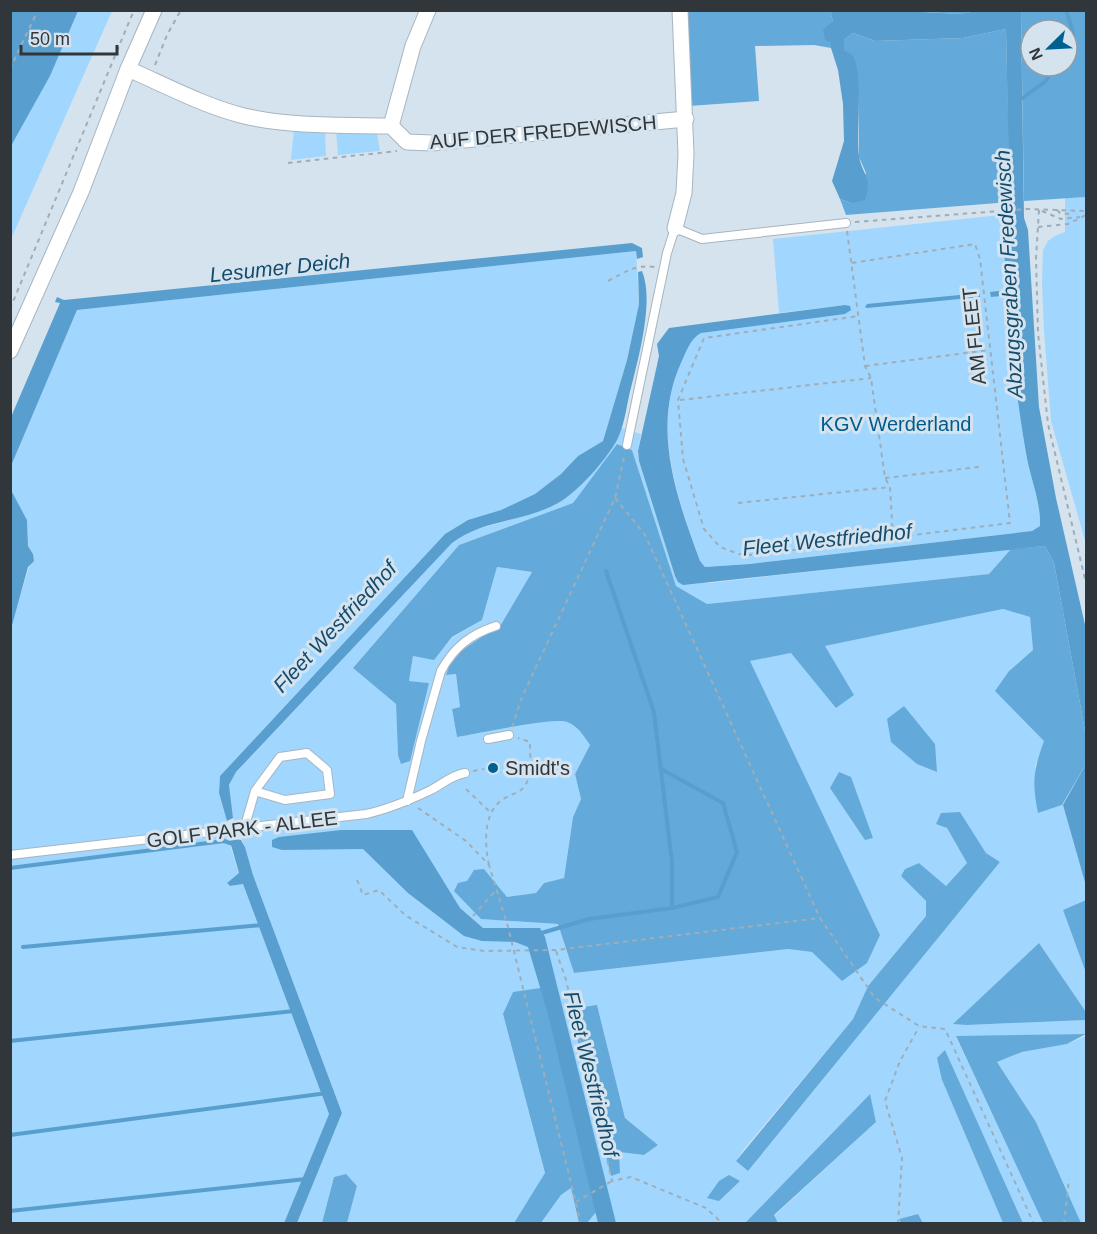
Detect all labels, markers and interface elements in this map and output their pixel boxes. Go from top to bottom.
scale bar [21,18,117,56]
north arrow [1019,18,1079,78]
text: 50 m [30,29,70,49]
text: N [1026,45,1046,63]
street label: AUF DER FREDEWISCH [429,111,657,153]
water label: Abzugsgraben Fredewisch [991,149,1027,401]
water label: Lesumer Deich [209,249,351,286]
street label: AM FLEET [958,286,990,386]
park label: KGV Werderland [821,413,971,435]
water label: Fleet Westfriedhof [741,519,915,560]
water label: Fleet Westfriedhof [268,555,402,697]
place label: Smidt's [505,757,570,779]
marker: Smidt's [486,761,500,775]
street label: GOLF PARK - ALLEE [145,806,339,852]
water label: Fleet Westfriedhof [560,989,624,1161]

